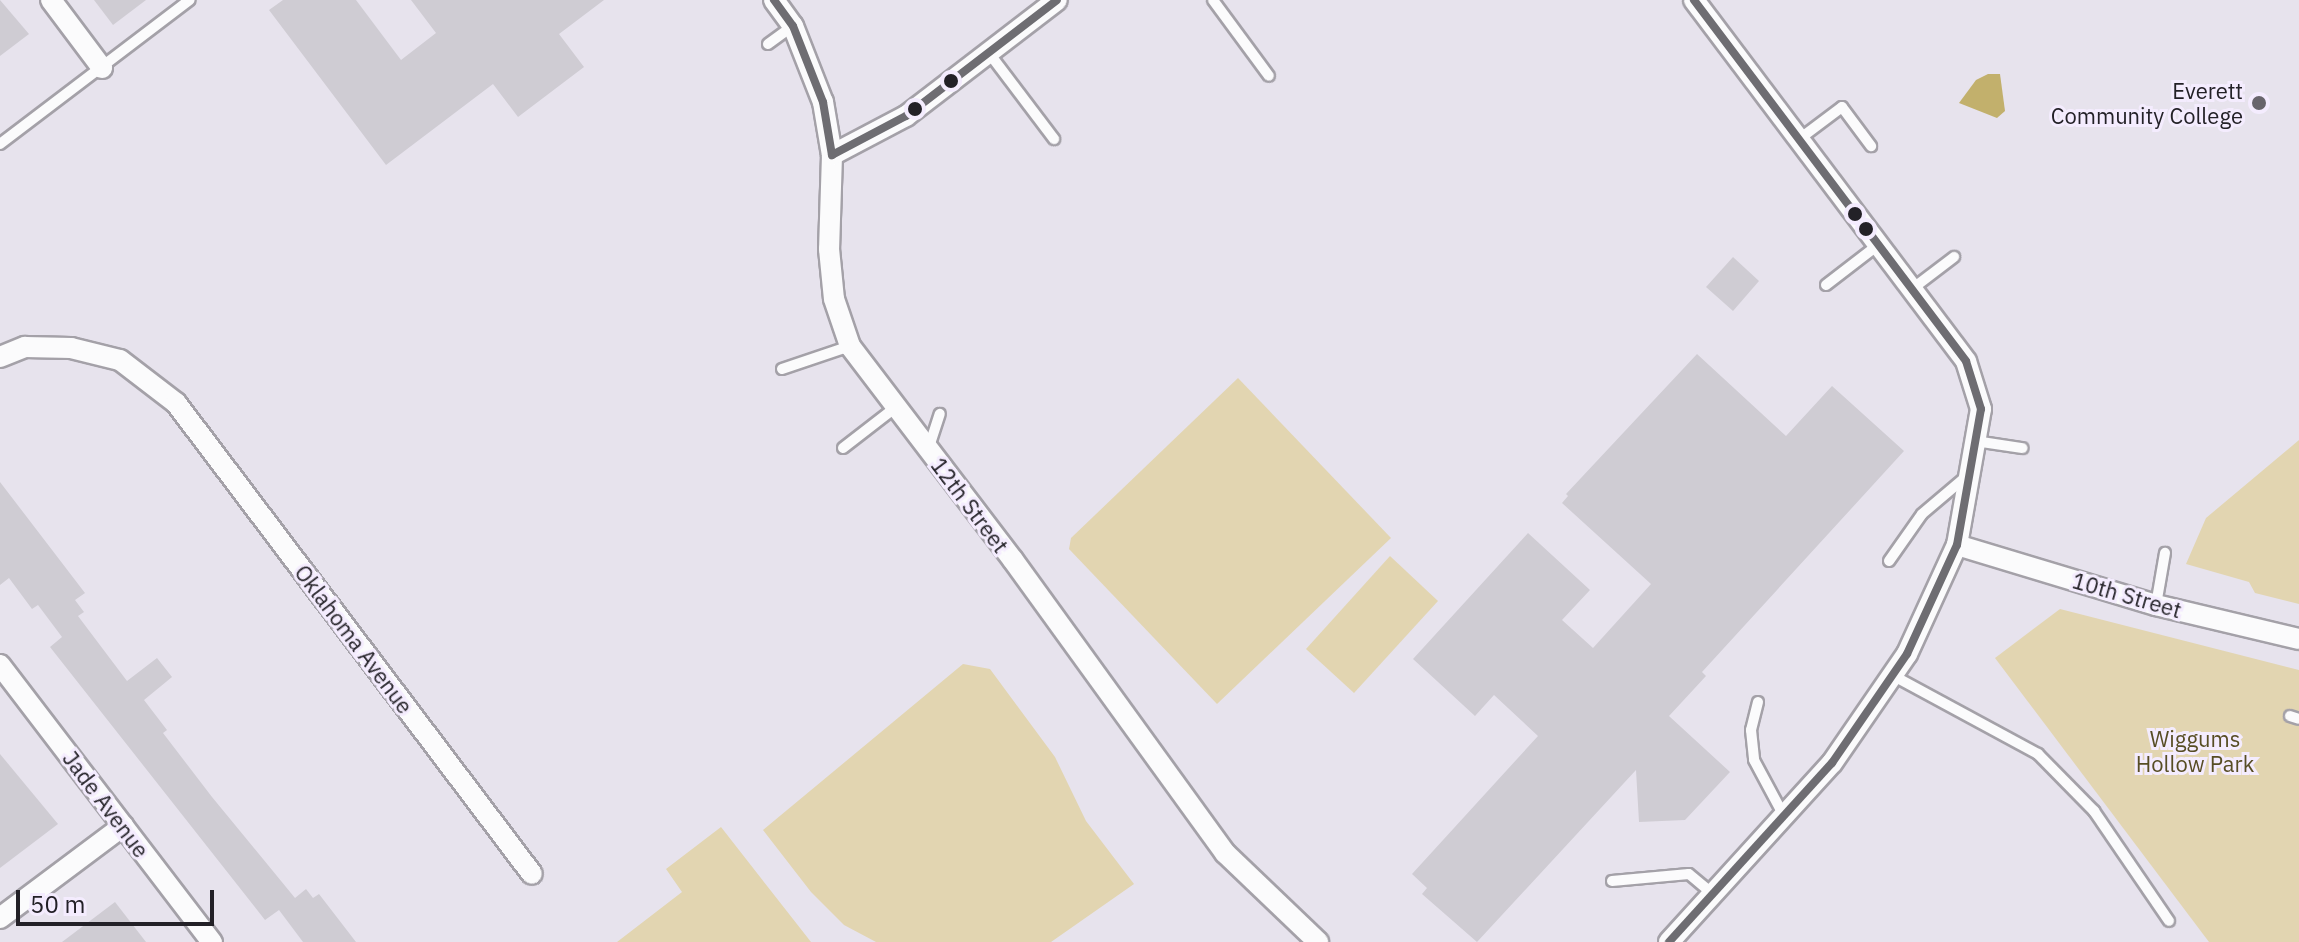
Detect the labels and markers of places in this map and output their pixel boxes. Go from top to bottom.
unlabelled marker [943,73,959,89]
place label: Everett Community College [2051,77,2243,128]
marker: Everett Community College [2250,94,2268,112]
unlabelled marker [907,101,923,117]
unlabelled marker [1847,206,1863,222]
unlabelled marker [1858,221,1874,237]

